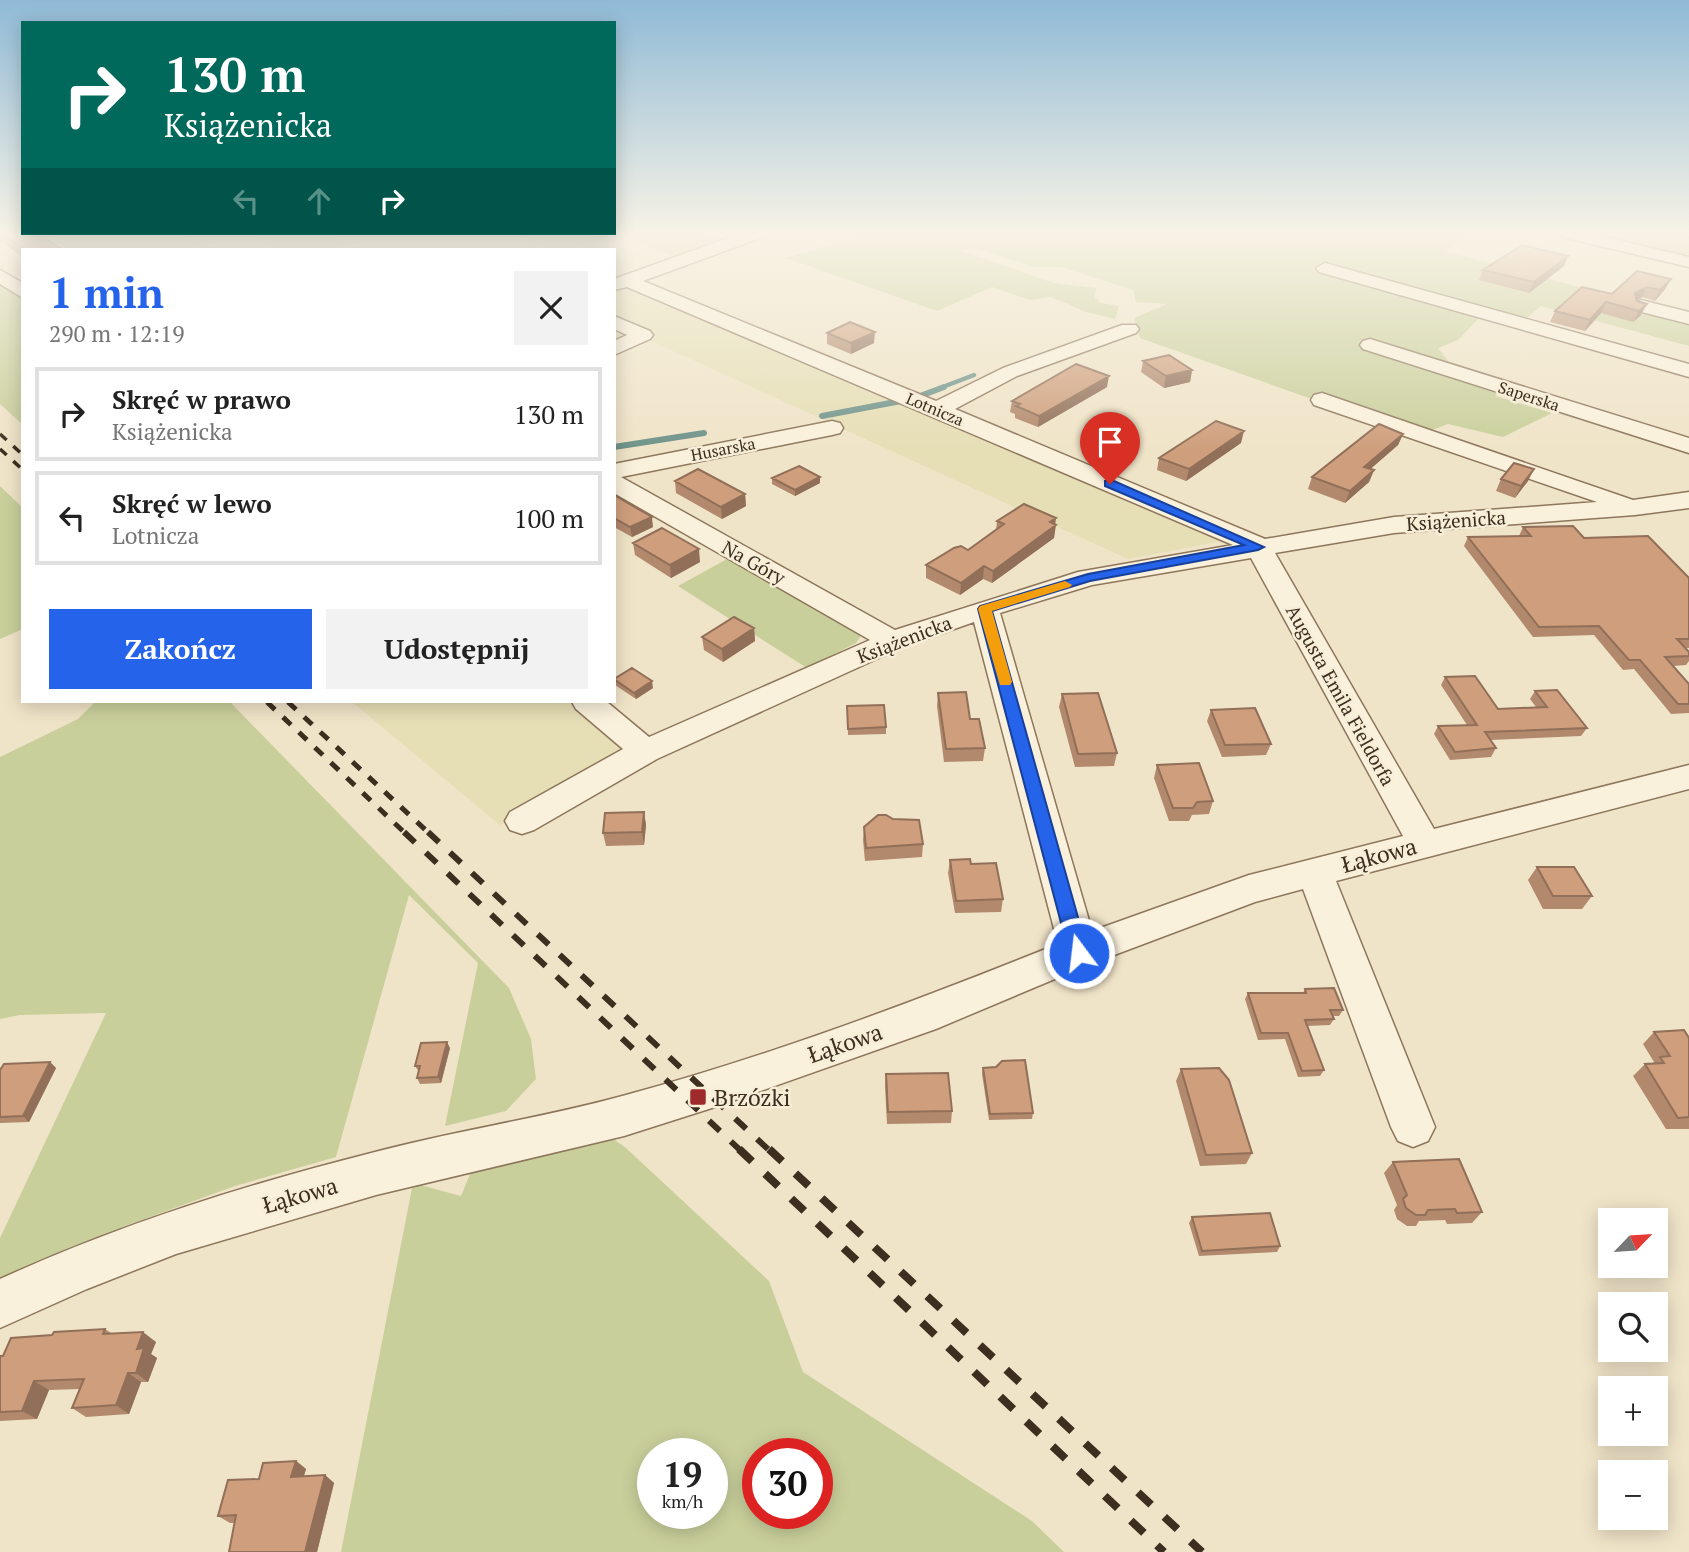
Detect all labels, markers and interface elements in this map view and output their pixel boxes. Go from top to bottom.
text: 130 m [164,41,306,106]
icon: right [49,49,140,140]
text: Książenicka [164,104,332,146]
icon: left [227,182,265,220]
icon: ahead [300,182,338,220]
icon: right [373,182,411,220]
text: 1 min [49,264,164,320]
button: close [514,271,588,345]
text: 290 m · 12:19 [49,318,184,349]
street label: Saperska [1496,376,1562,416]
text: Skręć w prawo [112,382,291,416]
street label: Lotnicza [903,387,967,431]
icon: right [53,395,91,433]
text: 130 m [514,397,584,431]
pin [1080,412,1140,484]
text: Książenicka [112,416,233,447]
icon: arrive [1091,423,1129,461]
street label: Husarska [689,432,757,466]
text: Skręć w lewo [112,486,272,520]
icon: left [53,499,91,537]
text: 100 m [514,501,584,535]
street label: Książenicka [1405,504,1507,536]
text: Lotnicza [112,520,199,551]
street label: Na Góry [718,534,791,590]
street label: Augusta Emila Fieldorfa [1281,600,1401,790]
button: Zakończ [49,609,312,689]
button: Udostępnij [326,609,588,689]
street label: Książenicka [853,609,955,669]
street label: Łąkowa [1338,830,1420,880]
position arrow [1042,916,1116,990]
street label: Łąkowa [804,1016,887,1070]
place label: Brzózki [714,1082,790,1113]
marker: Brzózki [688,1087,708,1107]
street label: Łąkowa [259,1169,341,1220]
north arrow [1598,1208,1668,1278]
map controls [1598,1208,1668,1530]
button: search [1598,1292,1668,1362]
button: + [1598,1376,1668,1446]
speed limit sign: 30 [742,1438,833,1529]
text: 19 [663,1451,702,1497]
button: − [1598,1460,1668,1530]
text: km/h [662,1489,703,1513]

